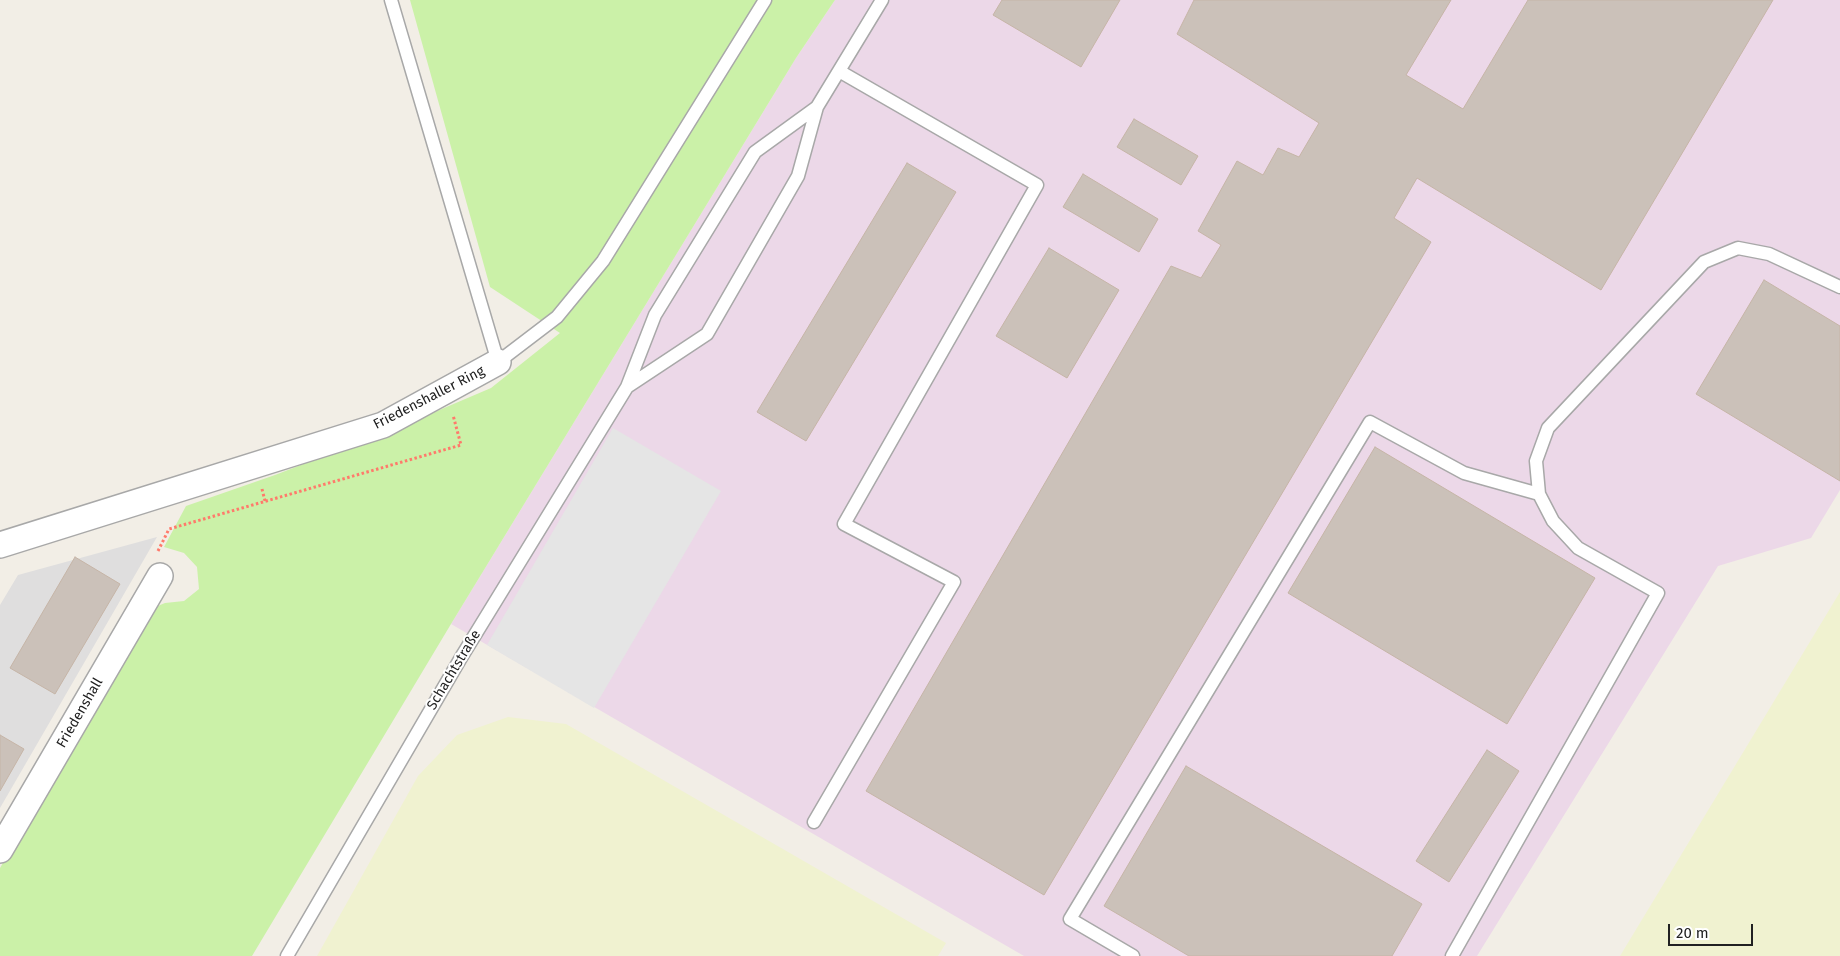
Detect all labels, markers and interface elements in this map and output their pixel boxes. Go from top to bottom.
street label: Friedenshaller Ring [371,363,487,433]
street label: Schachtstraße [424,627,484,713]
street label: Friedenshall [53,675,107,751]
scale bar [1670,914,1755,946]
text: 20 m [1676,924,1709,942]

